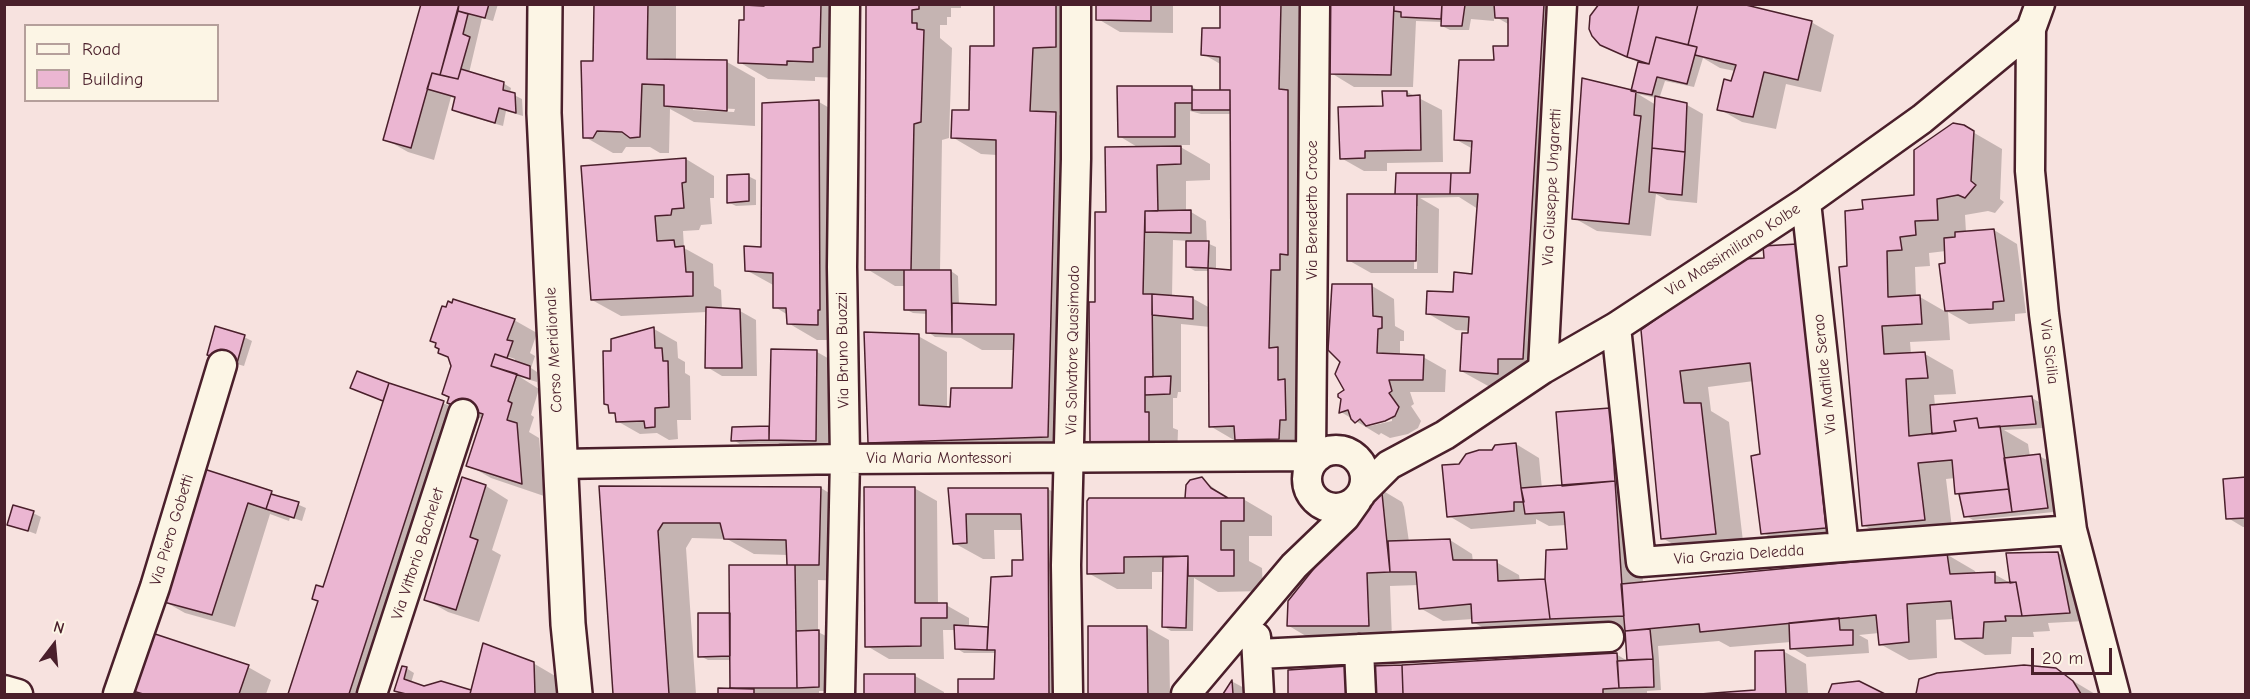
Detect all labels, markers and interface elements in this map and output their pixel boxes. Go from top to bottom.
legend [24,24,219,102]
text: Road [82,39,121,60]
text: Building [82,69,144,90]
street label: Via Giuseppe Ungaretti [1538,108,1566,266]
street label: Via Benedetto Croce [1302,140,1322,280]
street label: Via Massimiliano Kolbe [1662,199,1804,301]
street label: Via Salvatore Quasimodo [1062,265,1084,435]
street label: Corso Meridionale [541,287,567,413]
street label: Via Bruno Buozzi [832,292,854,408]
street label: Via Matilde Serao [1809,313,1841,435]
street label: Via Sicilia [2036,319,2062,385]
street label: Via Maria Montessori [866,448,1012,468]
street label: Via Piero Gobetti [146,472,198,588]
street label: Via Vittorio Bachelet [388,486,448,622]
street label: Via Grazia Deledda [1673,541,1805,569]
north arrow [24,615,84,675]
text: N [51,618,66,638]
scale bar [2034,636,2115,674]
text: 20 m [2042,648,2083,669]

